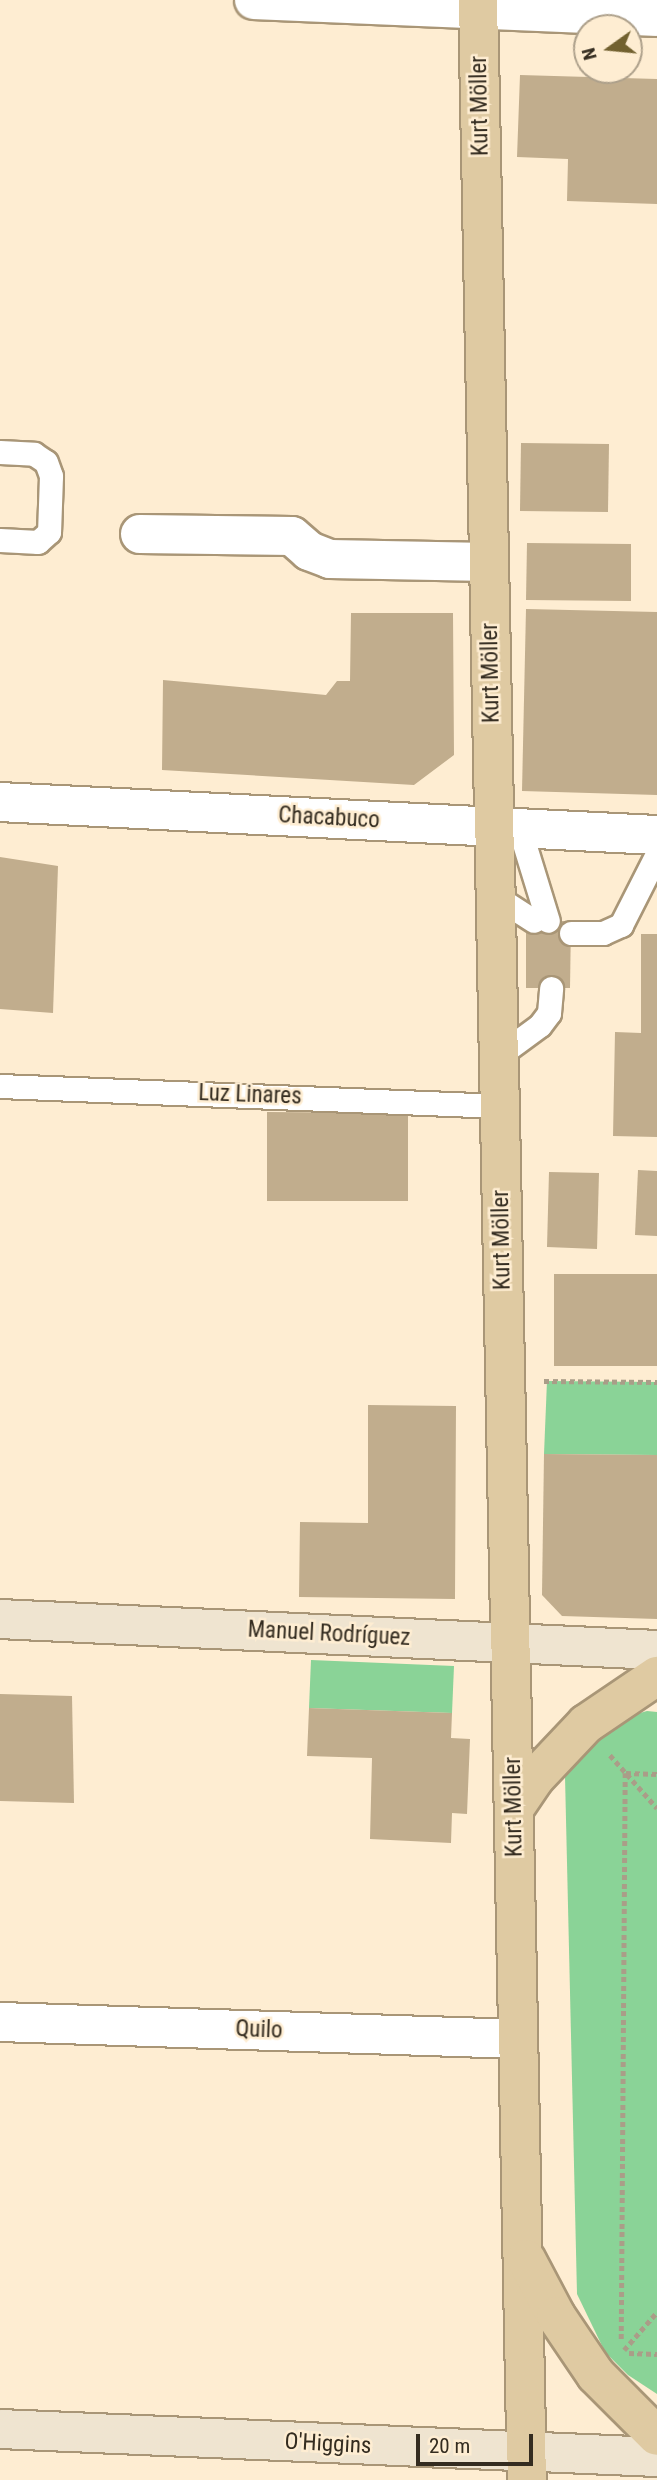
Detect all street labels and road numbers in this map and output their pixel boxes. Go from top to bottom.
street label: Kurt Möller [465,56,495,156]
street label: Kurt Möller [476,623,506,723]
street label: Chacabuco [278,802,380,834]
street label: Luz Linares [198,1079,302,1111]
street label: Kurt Möller [487,1190,517,1290]
street label: Manuel Rodríguez [247,1616,411,1652]
street label: Kurt Möller [499,1757,529,1857]
street label: Quilo [235,2015,283,2045]
street label: O'Higgins [284,2428,372,2460]

